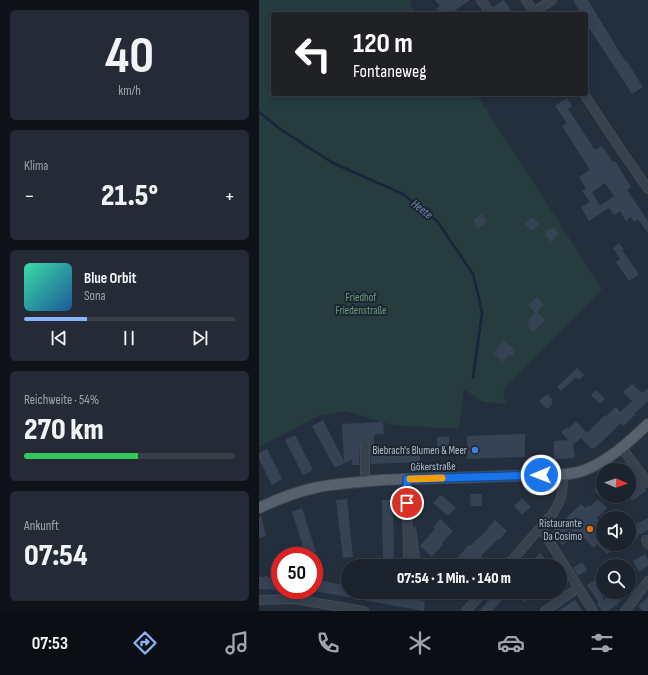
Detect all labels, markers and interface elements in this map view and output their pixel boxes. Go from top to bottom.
text: 40 [105,25,154,88]
text: 120 m [353,27,413,60]
icon: left [287,28,339,80]
text: Fontaneweg [353,61,427,82]
text: km/h [118,83,141,99]
text: Klima [24,158,48,174]
text: 21.5° [101,178,158,214]
text: − [24,183,35,210]
text: + [224,183,235,210]
water label: Heete [408,196,436,223]
text: Blue Orbit [84,269,136,288]
text: Sona [84,288,106,304]
park label: Friedhof Friedenstraße [335,291,387,317]
icon: previous [48,327,70,349]
icon: pause [118,327,140,349]
icon: next [189,327,211,349]
text: Reichweite · 54% [24,392,99,408]
text: 270 km [24,412,104,448]
place label: Biebrach's Blumen & Meer [372,444,467,457]
marker: Biebrach's Blumen & Meer [470,445,480,455]
position arrow [520,454,562,496]
street label: Gökerstraße [410,460,456,473]
north arrow [596,463,636,503]
map controls [596,463,636,599]
pin [390,486,424,520]
icon: arrive [396,492,418,514]
button: sound [596,511,636,551]
place label: Ristaurante Da Cosimo [539,517,582,543]
text: Ankunft [24,518,59,534]
marker: Ristaurante Da Cosimo [585,524,595,534]
text: 07:54 [24,538,88,574]
speed limit sign: 50 [271,547,323,599]
button: search [596,559,636,599]
text: 07:54 · 1 Min. · 140 m [397,569,511,588]
icon: directions [131,629,159,657]
icon: music [223,629,251,657]
icon: phone [314,629,342,657]
icon: climate [406,629,434,657]
icon: car [497,629,525,657]
icon: filters [588,629,616,657]
text: 07:53 [32,633,68,654]

